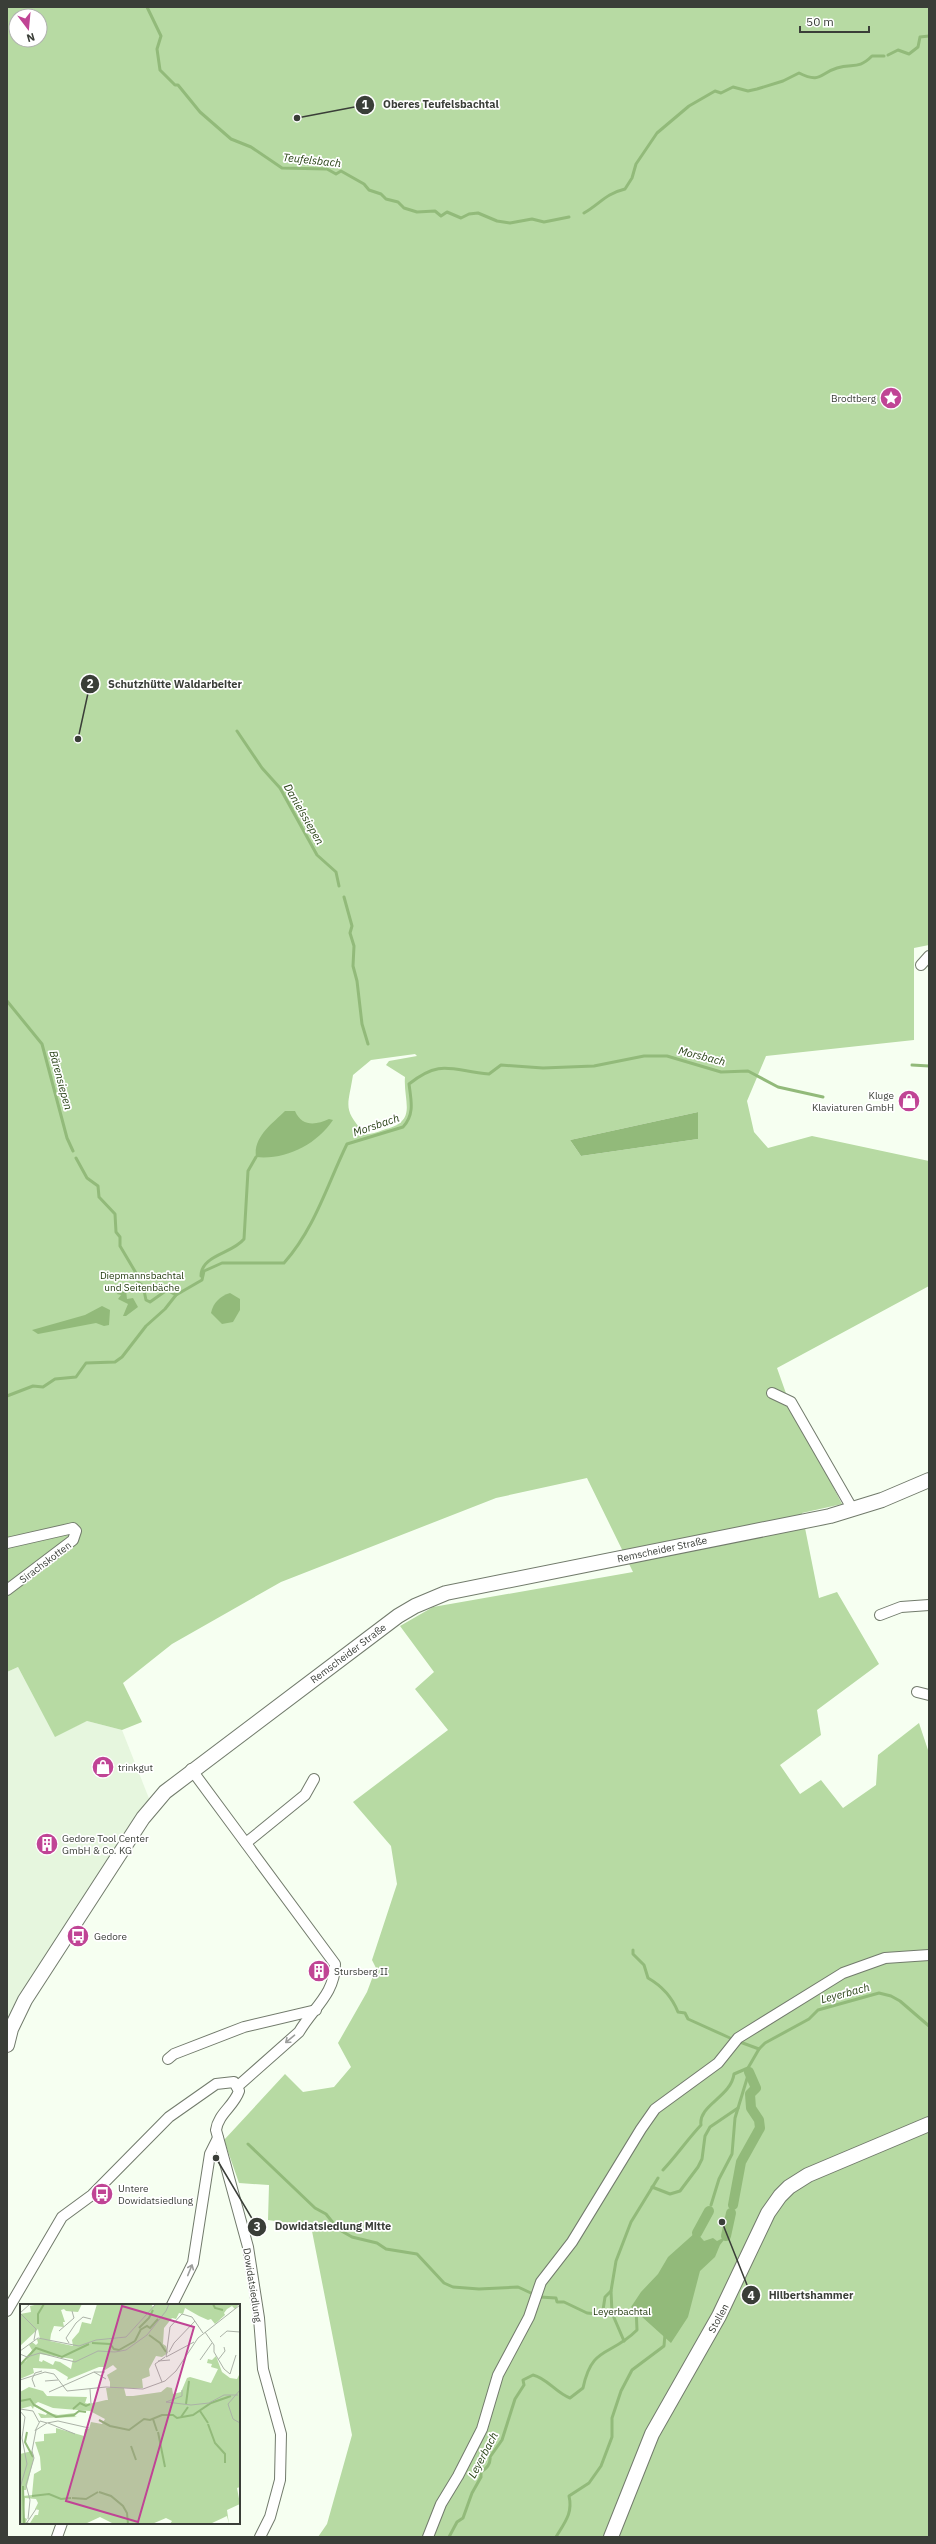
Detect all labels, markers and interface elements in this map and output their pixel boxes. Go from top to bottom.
north arrow [8,8,48,48]
scale bar [800,8,869,34]
text: 50 m [806,14,834,29]
text: N [25,30,37,45]
callout: Oberes Teufelsbachtal [355,93,507,116]
text: 1 [361,97,369,112]
text: Oberes Teufelsbachtal [383,97,500,111]
water label: Teufelsbach [282,150,342,170]
place icon: Brodtberg [878,385,904,411]
place label: Brodtberg [831,392,877,405]
callout: Schutzhütte Waldarbeiter [80,673,250,696]
text: 2 [86,676,94,691]
text: Schutzhütte Waldarbeiter [108,677,243,691]
water label: Danielssiepen [281,781,327,847]
water label: Morsbach [677,1043,727,1069]
water label: Bärensiepen [46,1049,76,1111]
shop icon: Kluge Klaviaturen GmbH [896,1088,922,1114]
place label: Kluge Klaviaturen GmbH [812,1089,895,1114]
water label: Morsbach [351,1111,401,1139]
park label: Diepmannsbachtal und Seitenbäche [100,1269,184,1294]
street label: Remscheider Straße [616,1534,709,1565]
street label: Sirachskotten [17,1539,74,1586]
street label: Remscheider Straße [308,1620,389,1686]
shop icon: trinkgut [90,1754,116,1780]
place label: trinkgut [118,1761,153,1774]
building icon: Gedore Tool Center GmbH & Co. KG [34,1831,60,1857]
place label: Gedore Tool Center GmbH & Co. KG [62,1832,149,1857]
bus stop icon: Gedore [65,1923,91,1949]
place label: Gedore [94,1930,127,1943]
building icon: Stursberg II [306,1958,332,1984]
place label: Stursberg II [334,1965,388,1978]
water label: Leyerbach [819,1980,871,2006]
one-way arrow [285,2034,296,2043]
bus stop icon: Untere Dowidatsiedlung [89,2181,115,2207]
place label: Untere Dowidatsiedlung [118,2182,194,2207]
callout: Dowidatsiedlung Mitte [247,2215,399,2238]
text: 3 [253,2219,261,2234]
text: Dowidatsiedlung Mitte [275,2219,391,2233]
street label: Dowidatsiedlung [240,2247,265,2324]
one-way arrow [186,2265,194,2277]
callout: Hilbertshammer [741,2284,861,2307]
text: 4 [747,2288,755,2303]
text: Hilbertshammer [769,2288,854,2302]
street label: Stollen [705,2301,732,2335]
inset map [20,2304,240,2524]
park label: Leyerbachtal [593,2305,651,2318]
water label: Leyerbach [465,2430,501,2480]

